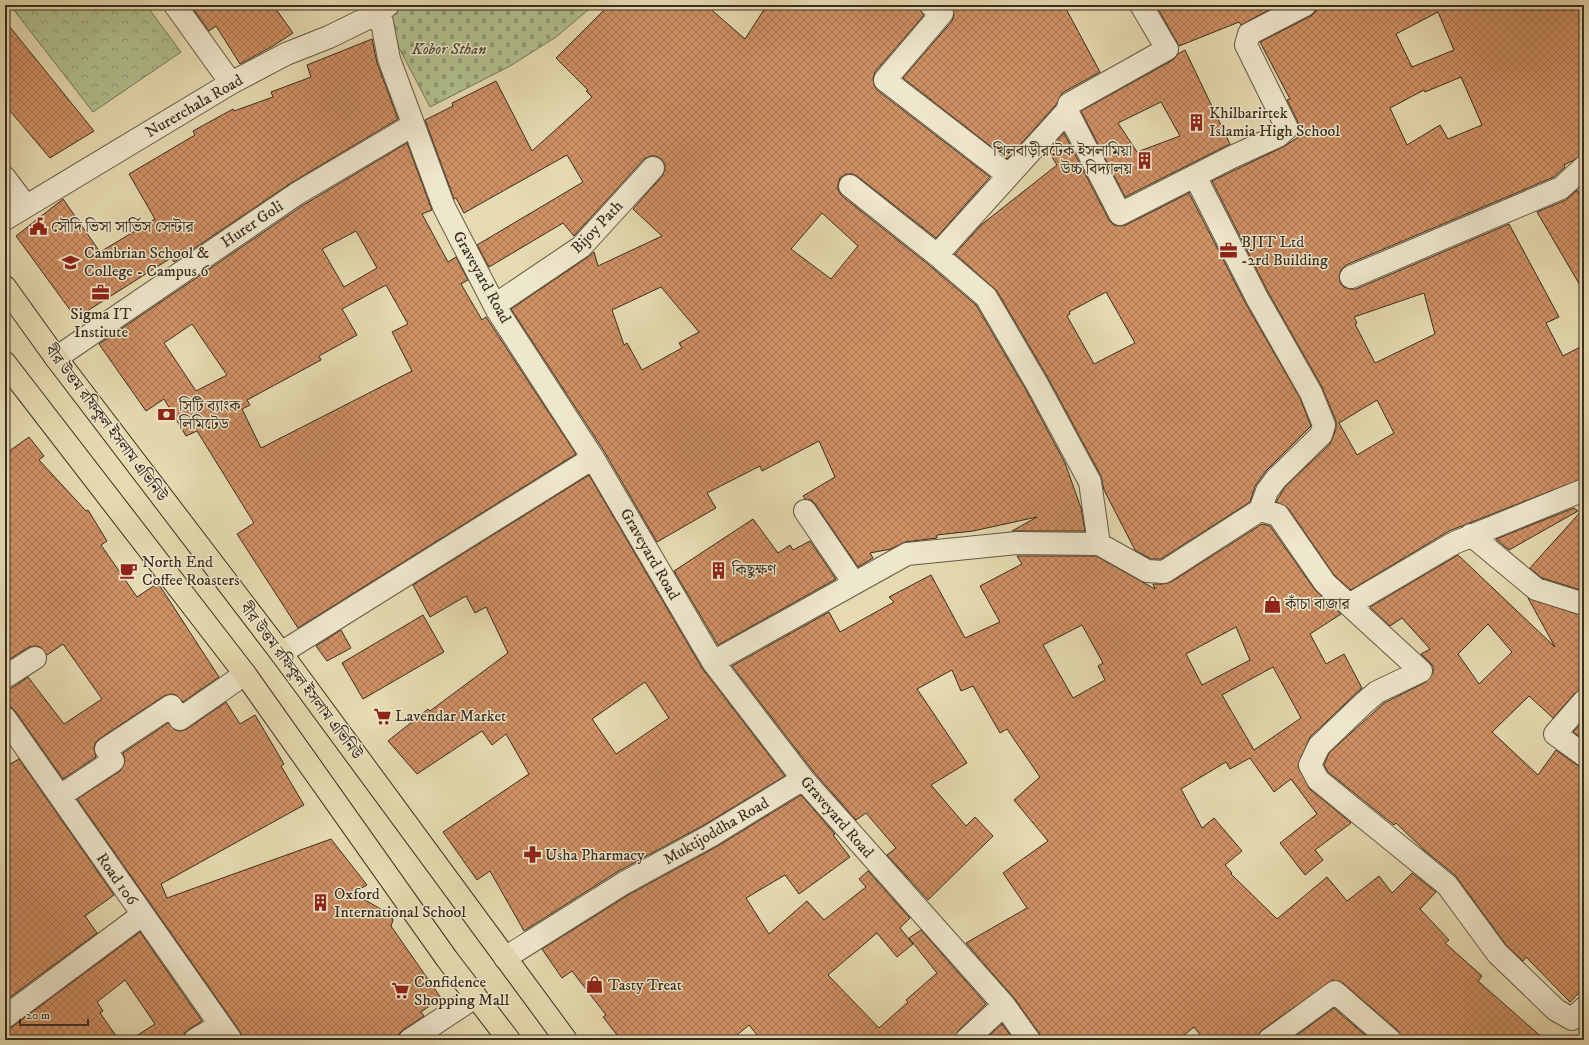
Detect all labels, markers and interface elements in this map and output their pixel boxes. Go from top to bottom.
park label: Kobor Sthan [411,39,486,59]
street label: Nurerchala Road [142,70,246,142]
place label: Khilbarirtek Islamia High School [1209,103,1340,141]
building icon: Khilbarirtek Islamia High School [1186,112,1206,132]
place label: খিলবাড়ীরটেক ইসলামিয়া উচ্চ বিদ্যালয় [992,140,1132,179]
building icon: খিলবাড়ীরটেক ইসলামিয়া উচ্চ বিদ্যালয় [1135,150,1155,170]
street label: Hurer Goli [217,196,287,252]
street label: Bijoy Path [567,196,628,258]
public building icon: সৌদি ভিসা সার্ভিস সেন্টার [28,217,48,237]
place label: সৌদি ভিসা সার্ভিস সেন্টার [51,217,195,237]
street label: Graveyard Road [448,227,516,327]
place label: BJIT Ltd -2rd Building [1241,232,1328,270]
office icon: BJIT Ltd -2rd Building [1218,241,1238,261]
place label: Cambrian School & College - Campus 6 [84,243,209,281]
school or university icon: Cambrian School & College - Campus 6 [61,252,81,272]
office icon: Sigma IT Institute [91,283,111,303]
place label: Sigma IT Institute [70,304,132,342]
street label: বীর উত্তম রফিকুল ইসলাম এভিনিউ [40,339,173,506]
place label: সিটি ব্যাংক লিমিটেড [178,396,241,434]
bank icon: সিটি ব্যাংক লিমিটেড [156,405,176,425]
street label: Graveyard Road [616,505,684,603]
place label: North End Coffee Roasters [142,552,240,590]
building icon: কিছুক্ষণ [709,560,729,580]
place label: কিছুক্ষণ [731,560,777,580]
cafe icon: North End Coffee Roasters [119,561,139,581]
shop icon: কাঁচা বাজার [1262,594,1282,614]
place label: কাঁচা বাজার [1284,594,1351,614]
street label: বীর উত্তম রফিকুল ইসলাম এভিনিউ [235,597,368,764]
supermarket icon: Lavendar Market [372,706,392,726]
place label: Lavendar Market [395,706,506,726]
street label: Graveyard Road [796,772,878,862]
street label: Muktijoddha Road [660,793,772,869]
pharmacy icon: Usha Pharmacy [522,845,542,865]
place label: Usha Pharmacy [545,845,645,865]
street label: Road 106 [92,849,143,910]
place label: Oxford International School [334,884,466,922]
building icon: Oxford International School [311,893,331,913]
place label: Confidence Shopping Mall [414,972,510,1010]
shop icon: Tasty Treat [585,975,605,995]
place label: Tasty Treat [608,975,682,995]
supermarket icon: Confidence Shopping Mall [391,981,411,1001]
scale bar [20,1001,88,1027]
text: 20 m [26,1008,50,1023]

